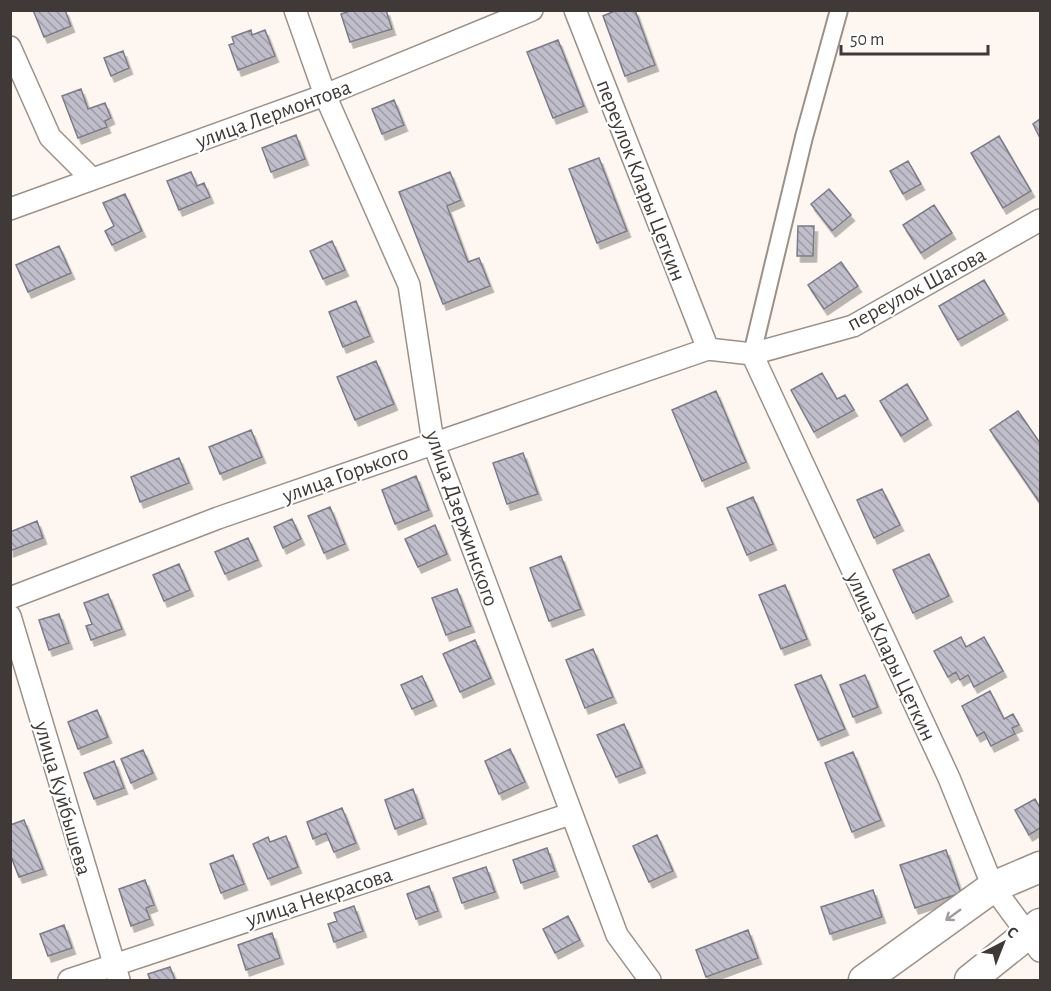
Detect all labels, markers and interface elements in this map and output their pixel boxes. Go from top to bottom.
scale bar [841,18,988,56]
text: 50 m [850,31,884,49]
street label: улица Лермонтова [192,76,354,153]
street label: переулок Клары Цеткин [592,76,690,284]
street label: переулок Шагова [843,243,990,335]
street label: улица Дзержинского [421,427,502,609]
street label: улица Горького [279,441,411,507]
street label: улица Клары Цеткин [842,568,940,744]
street label: улица Куйбышева [30,718,96,878]
street label: улица Некрасова [243,863,395,931]
one-way arrow [946,909,962,922]
north arrow [973,913,1033,973]
text: С [1004,924,1021,942]

